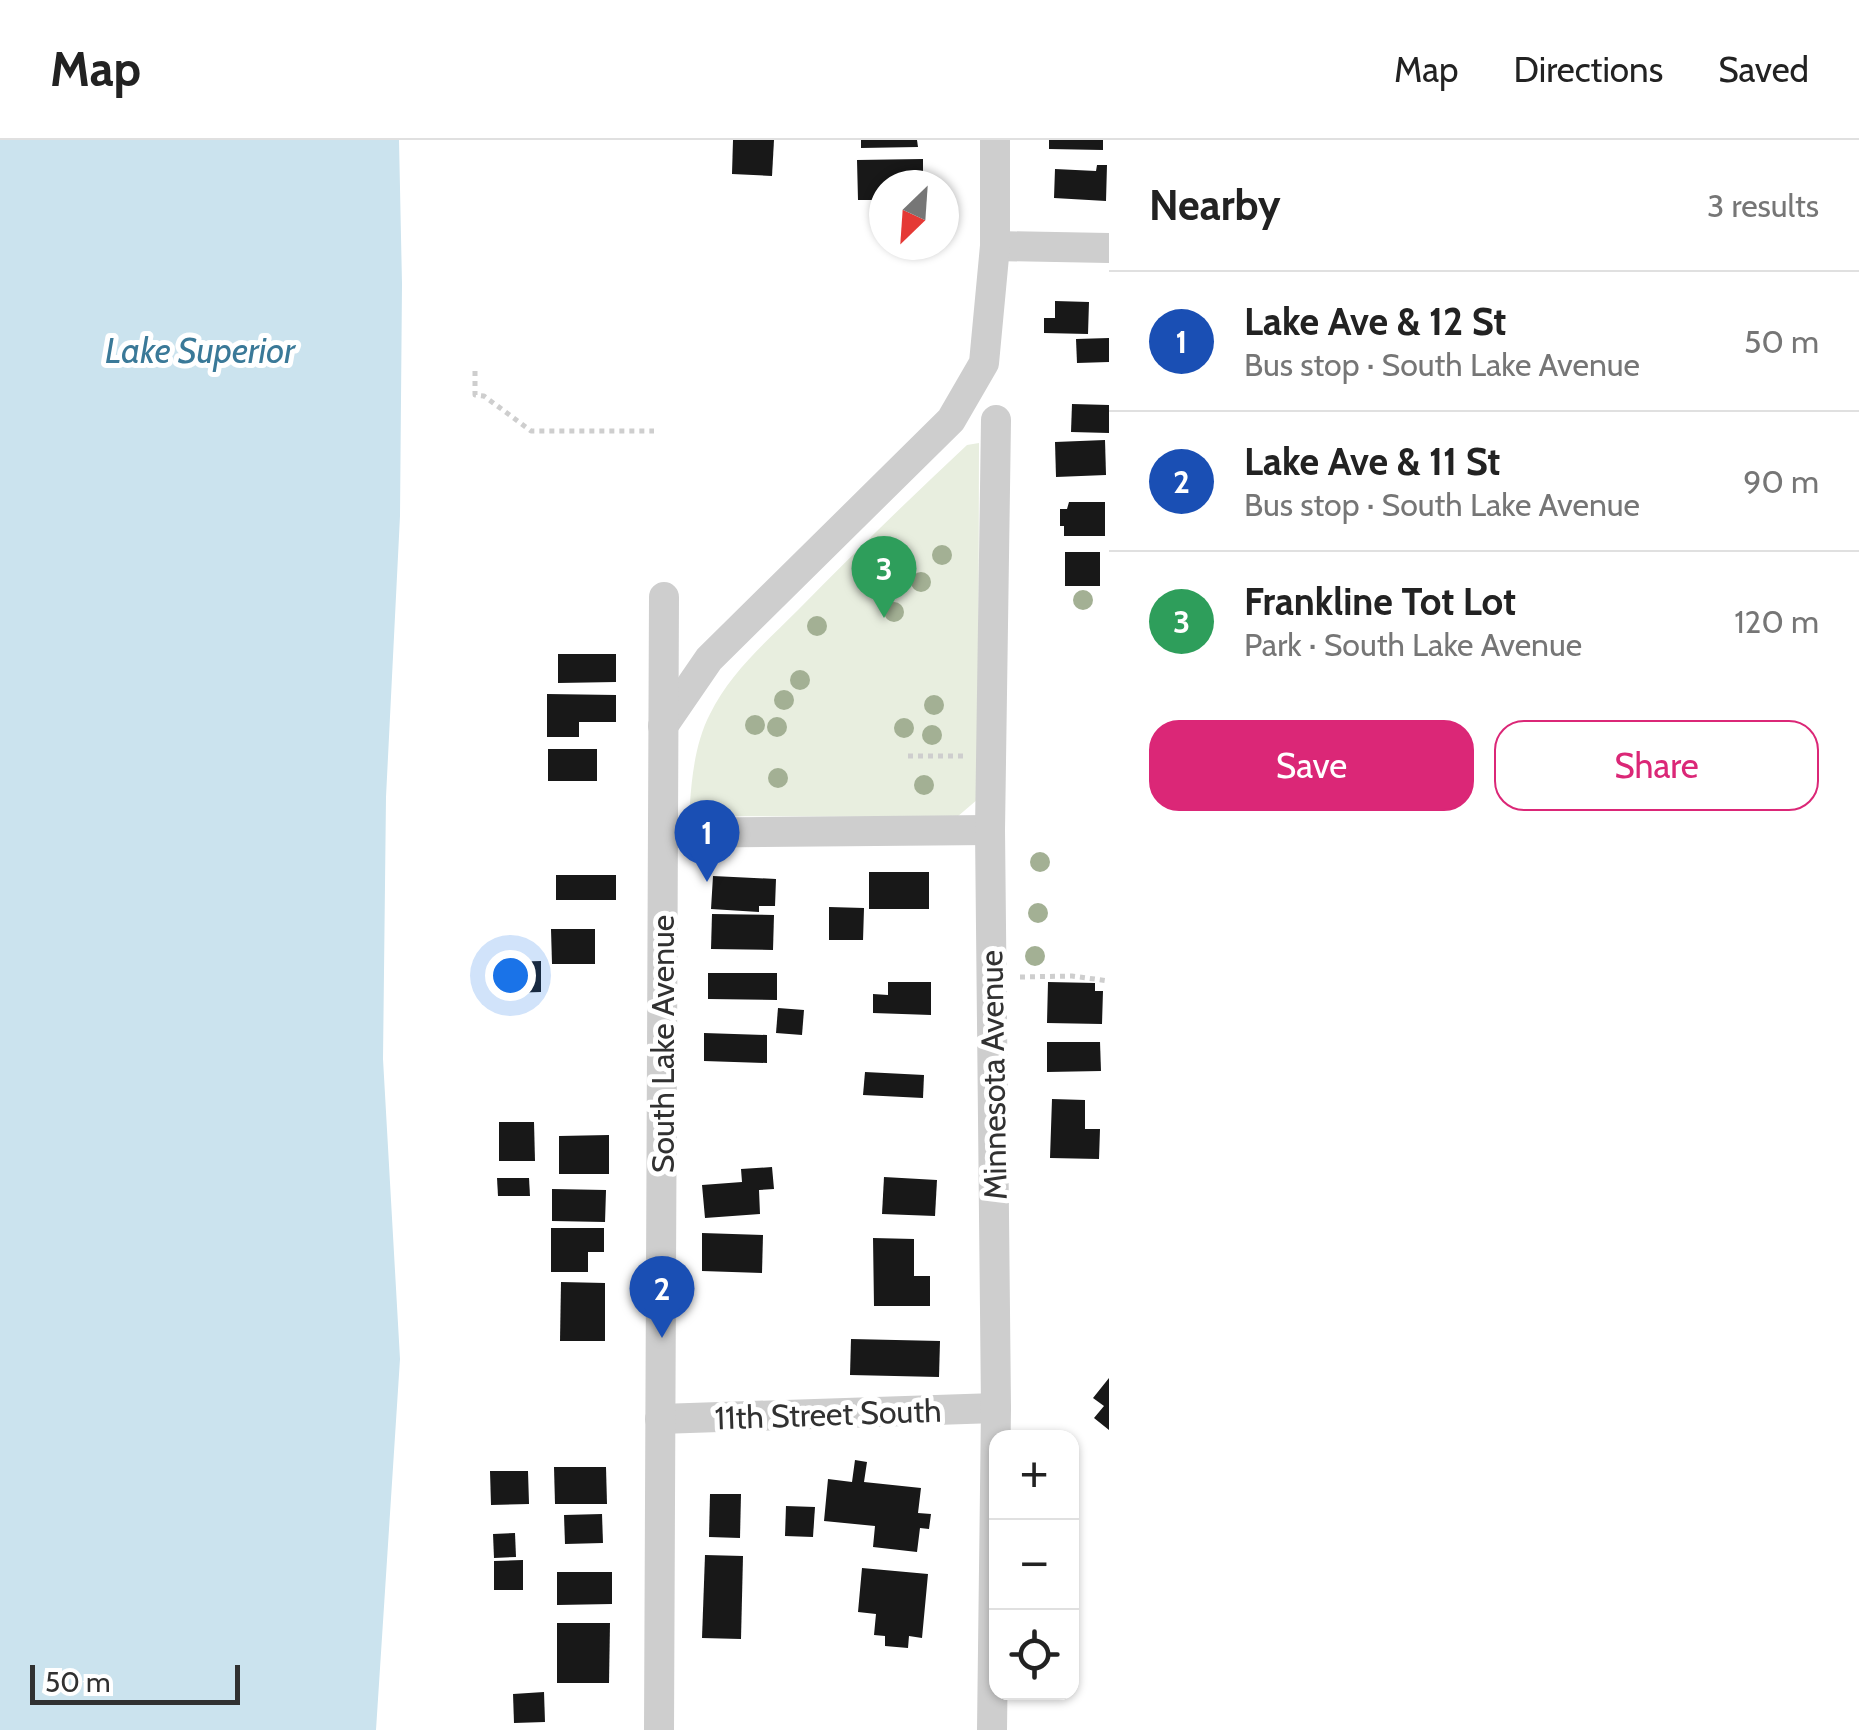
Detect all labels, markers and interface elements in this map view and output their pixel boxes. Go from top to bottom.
text: Map [50,40,141,98]
text: Map [1394,48,1459,91]
text: Directions [1514,48,1663,91]
text: Saved [1718,48,1809,91]
north arrow [869,170,959,260]
text: Nearby [1149,179,1281,231]
text: 3 results [1707,186,1819,225]
text: Lake Ave & 12 St [1244,298,1506,345]
text: 1 [1176,322,1187,361]
text: 50 m [1744,322,1819,361]
water label: Lake Superior [105,329,296,372]
text: Bus stop · South Lake Avenue [1244,345,1640,384]
text: Lake Ave & 11 St [1244,438,1500,485]
text: 2 [1173,462,1190,501]
text: 90 m [1743,462,1819,501]
text: Bus stop · South Lake Avenue [1244,485,1640,524]
pin: 3 [852,536,916,618]
text: Frankline Tot Lot [1244,578,1516,625]
text: 3 [1173,602,1190,641]
text: 120 m [1734,602,1819,641]
text: Park · South Lake Avenue [1244,625,1582,664]
button: Save [1149,720,1474,811]
button: Share [1494,720,1819,811]
pin: 1 [674,800,740,882]
street label: South Lake Avenue [643,915,682,1173]
your location [485,950,536,1001]
street label: Minnesota Avenue [971,950,1015,1200]
pin: 2 [630,1256,694,1338]
street label: 11th Street South [714,1391,942,1437]
map controls [989,1430,1079,1700]
button: + [989,1430,1079,1520]
button: − [989,1520,1079,1610]
button: locate [989,1610,1079,1700]
scale bar [30,1660,240,1704]
text: 50 m [45,1665,111,1699]

